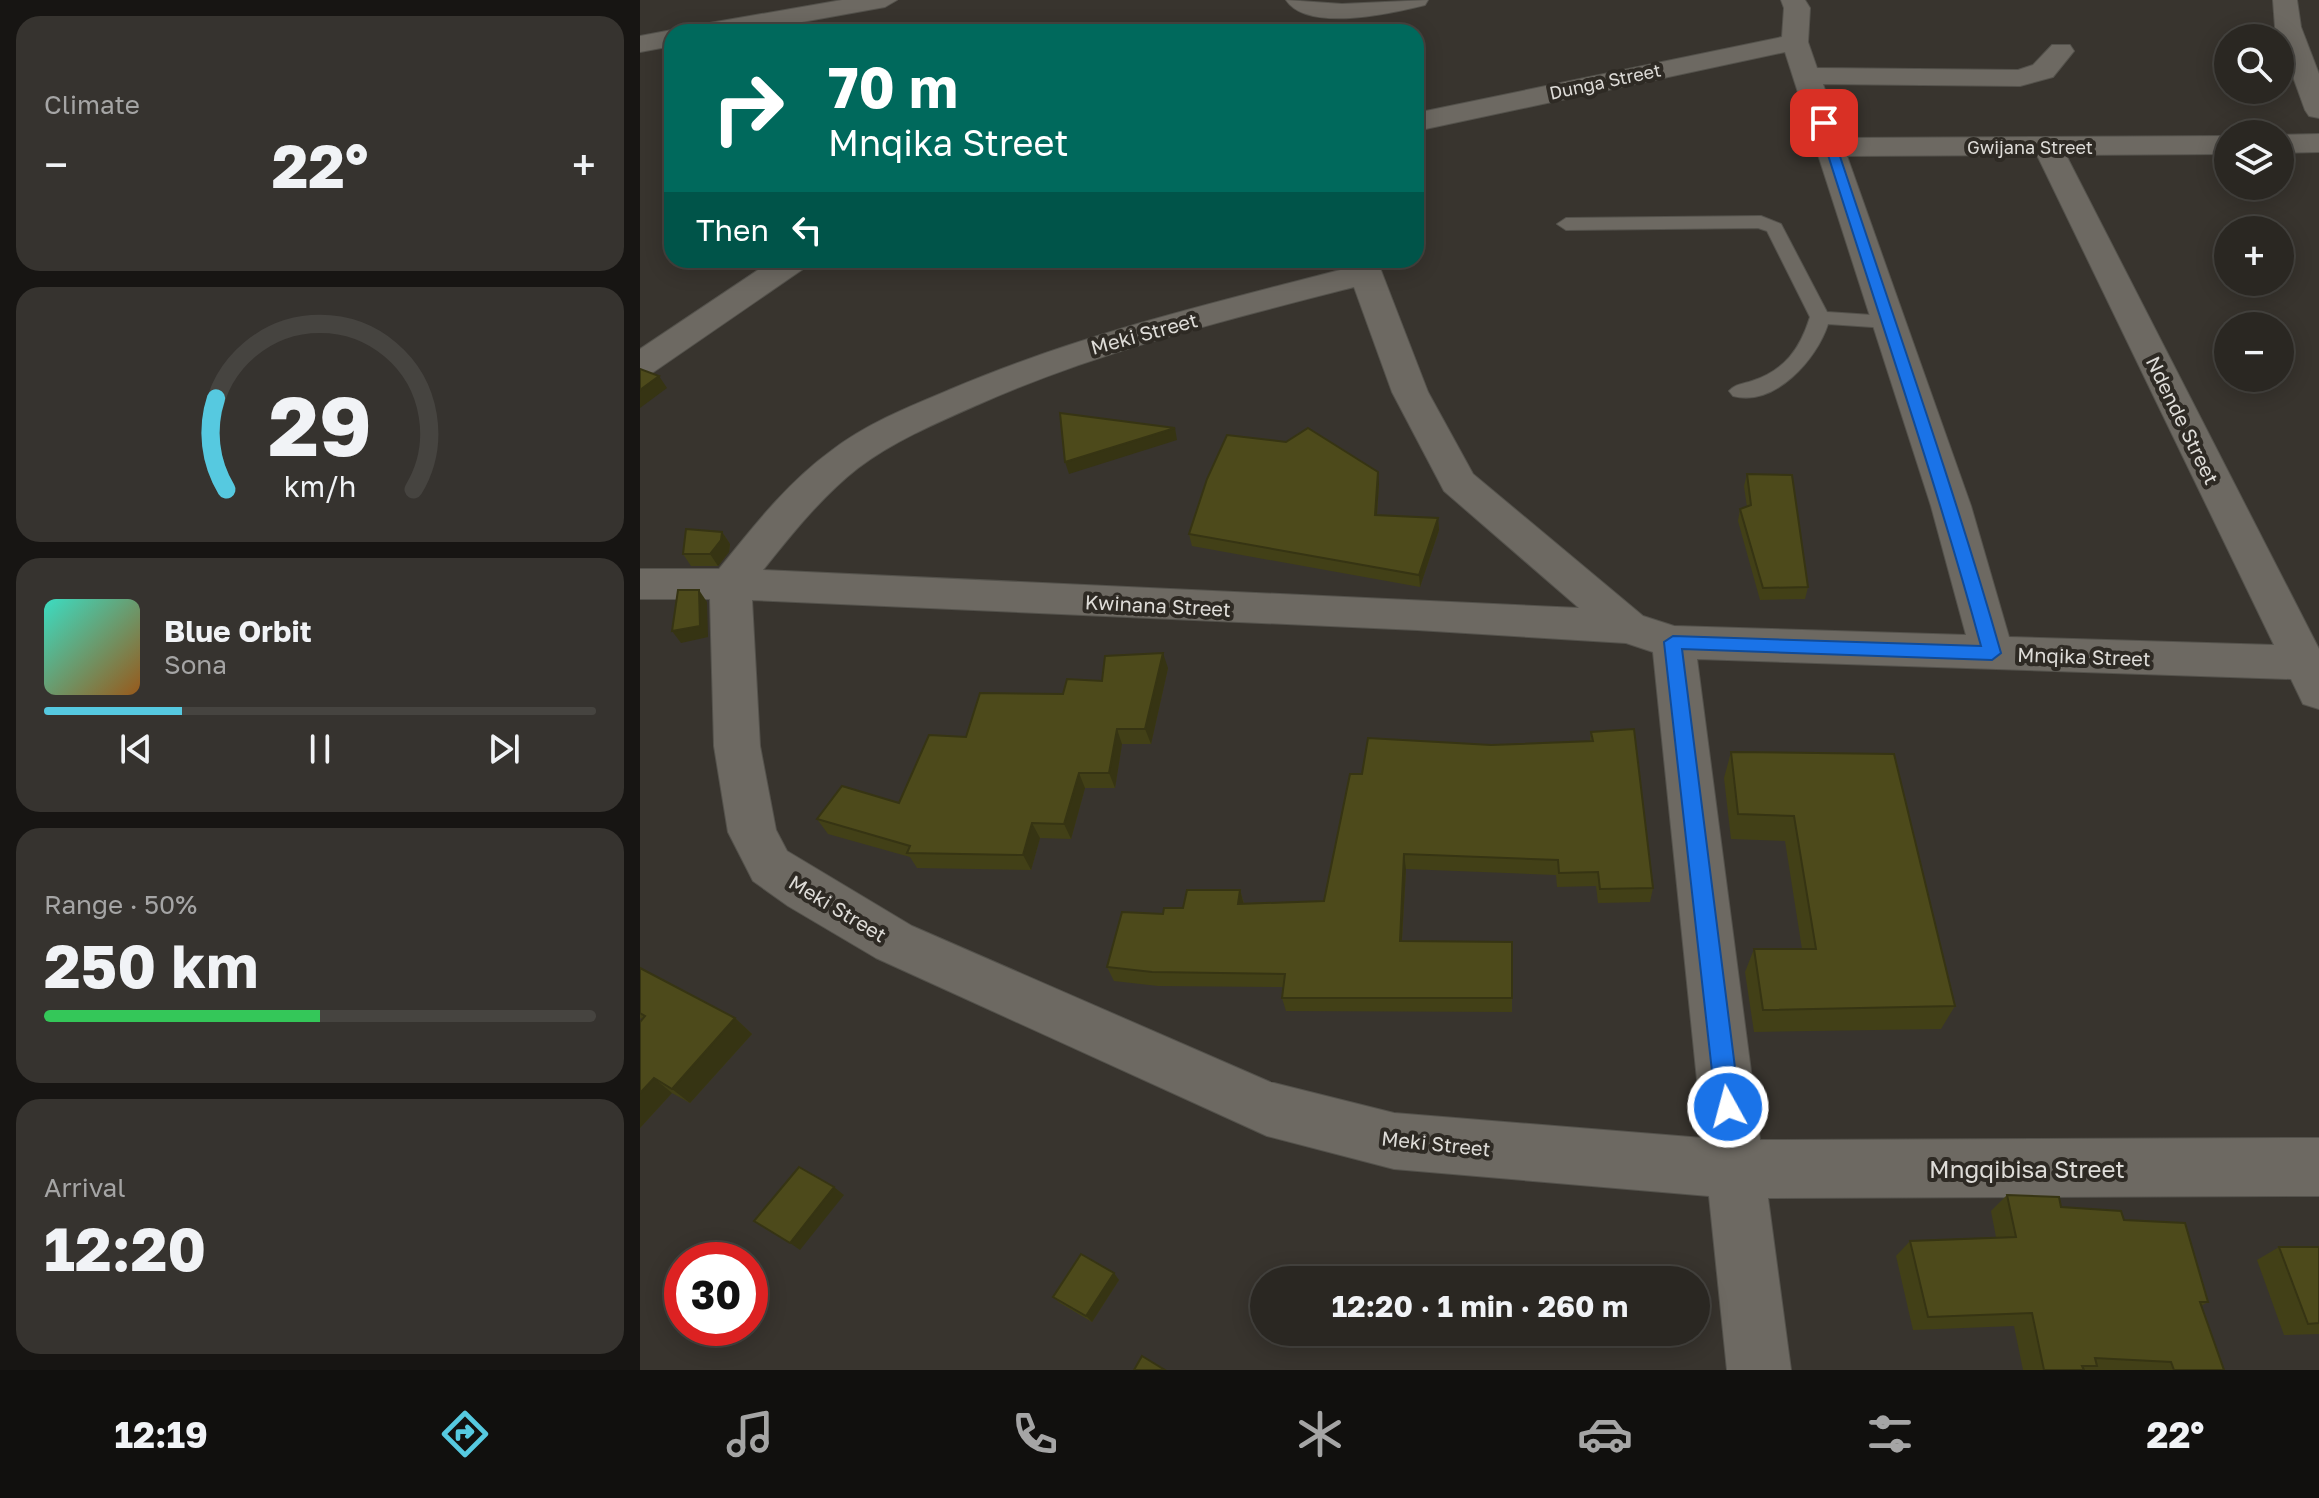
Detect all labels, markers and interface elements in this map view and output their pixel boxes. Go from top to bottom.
map controls [2214,24,2294,392]
button: search [2214,24,2294,104]
text: 70 m [828,53,958,120]
icon: right [696,56,800,160]
street label: Dunga Street [1547,58,1663,104]
text: Climate [44,89,140,120]
pin [1790,89,1858,157]
icon: arrive [1802,101,1846,145]
button: layers [2214,120,2294,200]
text: Mnqika Street [828,121,1069,164]
text: 22° [272,129,368,201]
street label: Gwijana Street [1967,136,2093,158]
text: − [44,138,68,191]
text: + [572,138,596,191]
icon: left [785,208,829,252]
text: Then [696,212,769,248]
button: + [2214,216,2294,296]
street label: Meki Street [1088,307,1200,359]
button: − [2214,312,2294,392]
street label: Ndende Street [2142,352,2224,488]
text: 29 [268,374,372,474]
text: km/h [284,469,356,503]
street label: Kwinana Street [1084,589,1232,621]
text: Blue Orbit [164,613,312,649]
street label: Mnqika Street [2017,642,2151,670]
text: Sona [164,649,227,680]
icon: previous [114,727,158,771]
icon: pause [298,727,342,771]
icon: next [482,727,526,771]
street label: Meki Street [785,869,891,947]
text: Range · 50% [44,889,197,920]
text: 250 km [44,929,259,1001]
position arrow [1686,1065,1770,1149]
street label: Meki Street [1380,1125,1492,1161]
street label: Mngqibisa Street [1929,1154,2125,1183]
text: Arrival [44,1172,125,1203]
text: 12:20 [44,1212,206,1284]
speed limit sign: 30 [664,1242,768,1346]
text: 12:20 · 1 min · 260 m [1332,1288,1628,1324]
icon: directions [437,1406,493,1462]
icon: music [722,1406,778,1462]
icon: phone [1007,1406,1063,1462]
icon: climate [1292,1406,1348,1462]
icon: car [1577,1406,1633,1462]
icon: filters [1862,1406,1918,1462]
text: 12:19 [114,1413,208,1456]
text: 22° [2146,1413,2204,1456]

